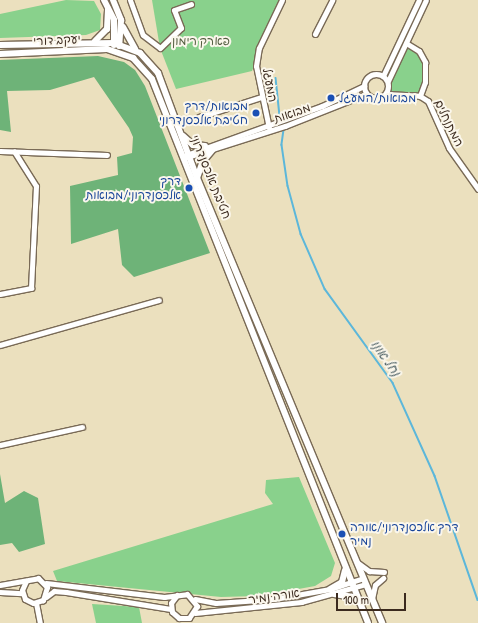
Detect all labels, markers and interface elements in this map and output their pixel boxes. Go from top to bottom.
street label: יעקב דורי [33,32,81,48]
park label: פארק רימון [172,34,230,48]
street label: המעגל [260,67,280,103]
place label: מבואות/המעגל [339,91,416,105]
marker: מבואות/המעגל [326,93,336,103]
street label: המתנחלים [431,97,467,149]
place label: מבואות/דרך חטיבת אלכסנדרוני [159,99,248,127]
street label: מבואות [272,100,312,126]
marker: מבואות/דרך חטיבת אלכסנדרוני [251,108,261,118]
street label: חטיבת אלכסנדרוני [188,133,234,221]
place label: דרך אלכסנדרוני/מבואות [85,174,181,202]
marker: דרך אלכסנדרוני/מבואות [184,183,194,193]
water label: נחל אונו [368,337,404,379]
place label: דרך אלכסנדרוני/אורה נמיר [350,520,458,548]
marker: דרך אלכסנדרוני/אורה נמיר [337,529,347,539]
street label: אורה נמיר [248,585,300,607]
scale bar [338,585,408,611]
text: 100 m [343,591,369,608]

